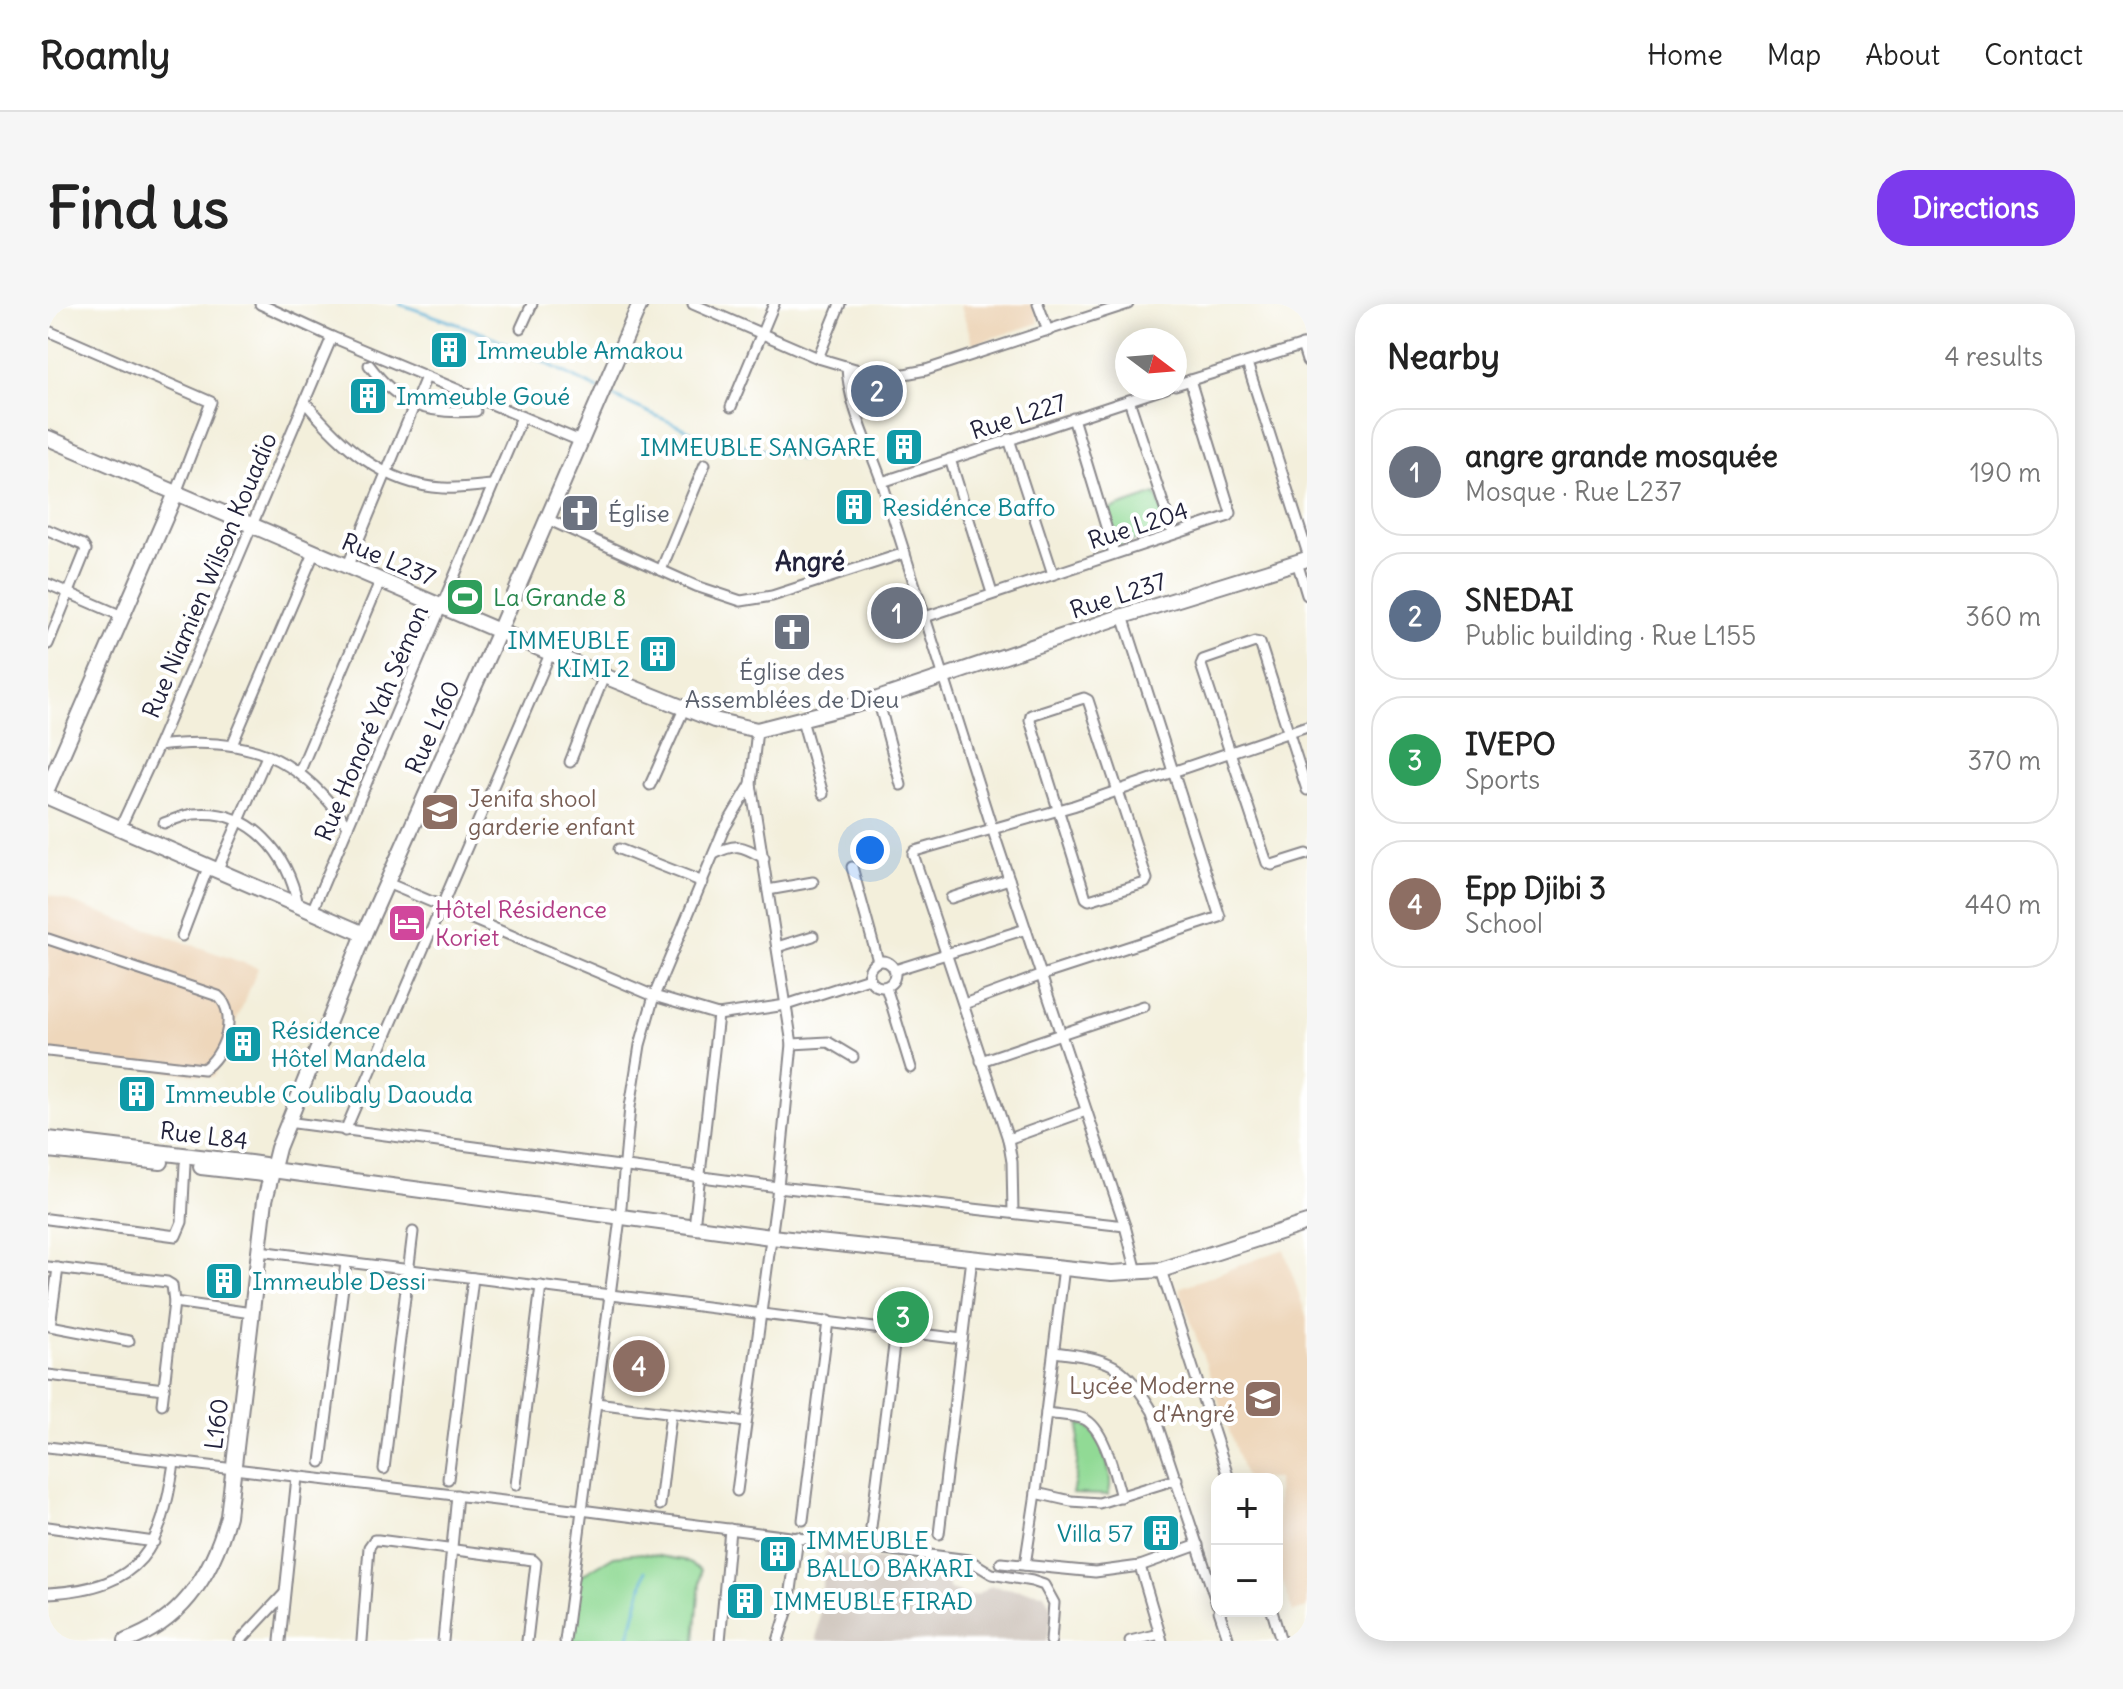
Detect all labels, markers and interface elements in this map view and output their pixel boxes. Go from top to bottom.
text: Roamly [40,32,170,79]
text: Home [1647,37,1723,73]
text: Map [1767,37,1821,73]
text: About [1865,37,1940,73]
text: Contact [1984,37,2083,73]
button: Directions [1877,170,2075,246]
text: Find us [48,173,229,243]
north arrow [1115,328,1187,400]
building icon: Immeuble Amakou [428,329,470,371]
place label: Immeuble Amakou [477,335,683,365]
text: Nearby [1387,335,1500,378]
text: 4 results [1945,340,2043,373]
pin: 2 [851,361,903,421]
building icon: Immeuble Goué [347,375,389,417]
place label: Immeuble Goué [396,381,570,411]
street label: Rue L227 [966,386,1070,446]
building icon: IMMEUBLE SANGARE [883,426,925,468]
street label: Rue Niamien Wilson Kouadio [135,428,283,722]
place label: IMMEUBLE SANGARE [640,432,876,462]
text: angre grande mosquée [1465,437,1778,475]
text: 1 [1410,456,1420,489]
text: 190 m [1970,456,2041,489]
text: Mosque · Rue L237 [1465,475,1681,508]
building icon: Residénce Baffo [833,486,875,528]
church icon: Église [559,492,601,534]
place label: Residénce Baffo [882,492,1056,522]
street label: Rue L204 [1084,495,1192,555]
place label: Église [608,498,670,528]
street label: Rue L237 [337,526,441,592]
district label: Angré [775,545,845,578]
street label: Rue L237 [1066,565,1170,625]
sports icon: La Grande 8 [444,576,486,618]
text: SNEDAI [1465,581,1574,619]
place label: La Grande 8 [493,582,626,612]
pin: 1 [871,583,923,643]
text: 2 [1408,600,1422,633]
text: 360 m [1965,600,2041,633]
street label: Rue Honoré Yah Sémon [308,601,434,845]
church icon: Église des Assemblées de Dieu [771,611,813,653]
text: Public building · Rue L155 [1465,619,1756,652]
place label: IMMEUBLE KIMI 2 [507,625,630,683]
building icon: IMMEUBLE KIMI 2 [637,633,679,675]
place label: Église des Assemblées de Dieu [685,656,899,714]
street label: Rue L160 [398,676,466,778]
text: IVEPO [1465,725,1556,763]
text: 3 [1408,744,1422,777]
text: 370 m [1967,744,2041,777]
text: Sports [1465,763,1540,796]
place label: Jenifa shool garderie enfant [468,783,635,841]
school or university icon: Jenifa shool garderie enfant [419,791,461,833]
your location [850,830,890,870]
text: Epp Djibi 3 [1465,869,1606,907]
text: 4 [1407,888,1423,921]
text: 440 m [1965,888,2041,921]
place label: Hôtel Résidence Koriet [435,894,607,952]
hotel icon: Hôtel Résidence Koriet [386,902,428,944]
text: School [1465,907,1543,940]
place label: Résidence Hôtel Mandela [271,1015,426,1073]
building icon: Résidence Hôtel Mandela [222,1023,264,1065]
building icon: Immeuble Coulibaly Daouda [116,1073,158,1115]
place label: Immeuble Coulibaly Daouda [165,1079,473,1109]
street label: Rue L84 [158,1115,250,1155]
building icon: Immeuble Dessi [203,1260,245,1302]
place label: Immeuble Dessi [252,1266,426,1296]
pin: 3 [877,1287,929,1347]
pin: 4 [613,1336,665,1396]
place label: Lycée Moderne d'Angré [1069,1370,1235,1428]
school or university icon: Lycée Moderne d'Angré [1242,1378,1284,1420]
street label: L160 [198,1397,234,1451]
map controls [1211,1473,1283,1617]
button: + [1211,1473,1283,1545]
building icon: Villa 57 [1140,1512,1182,1554]
place label: Villa 57 [1057,1518,1133,1548]
place label: IMMEUBLE BALLO BAKARI [806,1525,974,1583]
building icon: IMMEUBLE BALLO BAKARI [757,1533,799,1575]
button: − [1211,1545,1283,1617]
building icon: IMMEUBLE FIRAD [724,1580,766,1622]
place label: IMMEUBLE FIRAD [773,1586,973,1616]

